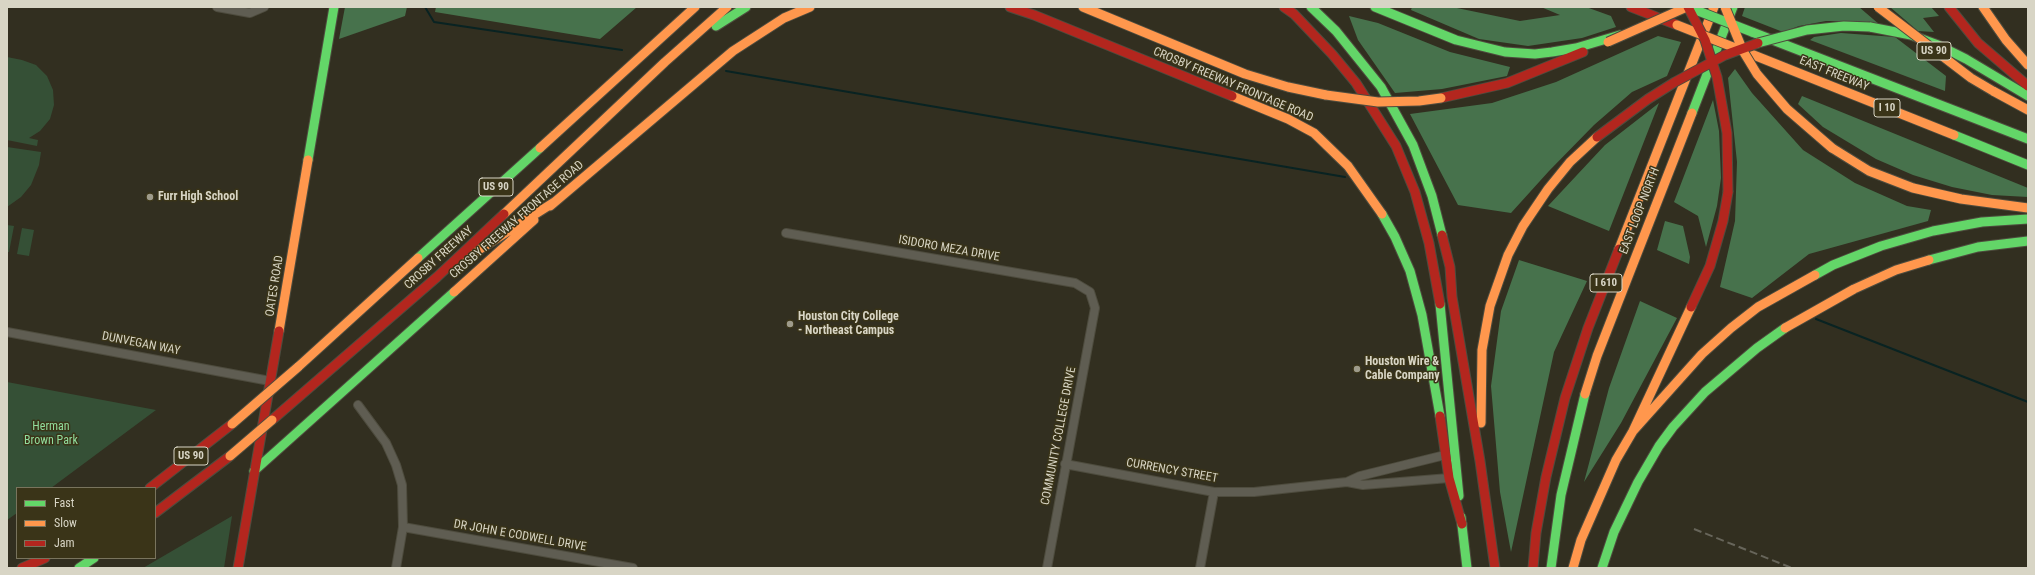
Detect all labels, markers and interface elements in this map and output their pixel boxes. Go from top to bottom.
road number: US 90 [1917,42,1951,60]
street label: CROSBY FREEWAY FRONTAGE ROAD [1151,45,1315,125]
street label: EAST FREEWAY [1797,54,1871,94]
road number: I 10 [1874,99,1900,117]
street label: CROSBY FREEWAY FRONTAGE ROAD [447,158,587,282]
street label: EAST LOOP NORTH [1617,166,1663,256]
road number: US 90 [479,178,513,196]
place label: Furr High School [158,190,238,204]
marker: Furr High School [145,192,155,202]
street label: CROSBY FREEWAY [402,223,476,293]
street label: ISIDORO MEZA DRIVE [897,233,1001,265]
street label: OATES ROAD [263,254,287,318]
road number: I 610 [1590,274,1622,292]
place label: Houston City College - Northeast Campus [798,310,899,338]
marker: Houston City College - Northeast Campus [785,319,795,329]
street label: DUNVEGAN WAY [101,329,181,359]
place label: Houston Wire & Cable Company [1365,355,1440,383]
marker: Houston Wire & Cable Company [1352,364,1362,374]
street label: COMMUNITY COLLEGE DRIVE [1039,366,1079,506]
park label: Herman Brown Park [24,420,78,448]
road number: US 90 [174,447,208,465]
street label: CURRENCY STREET [1125,456,1219,486]
legend [16,487,156,559]
text: Fast [54,496,74,510]
text: Slow [54,516,77,530]
street label: DR JOHN E CODWELL DRIVE [453,517,587,555]
text: Jam [54,536,75,550]

